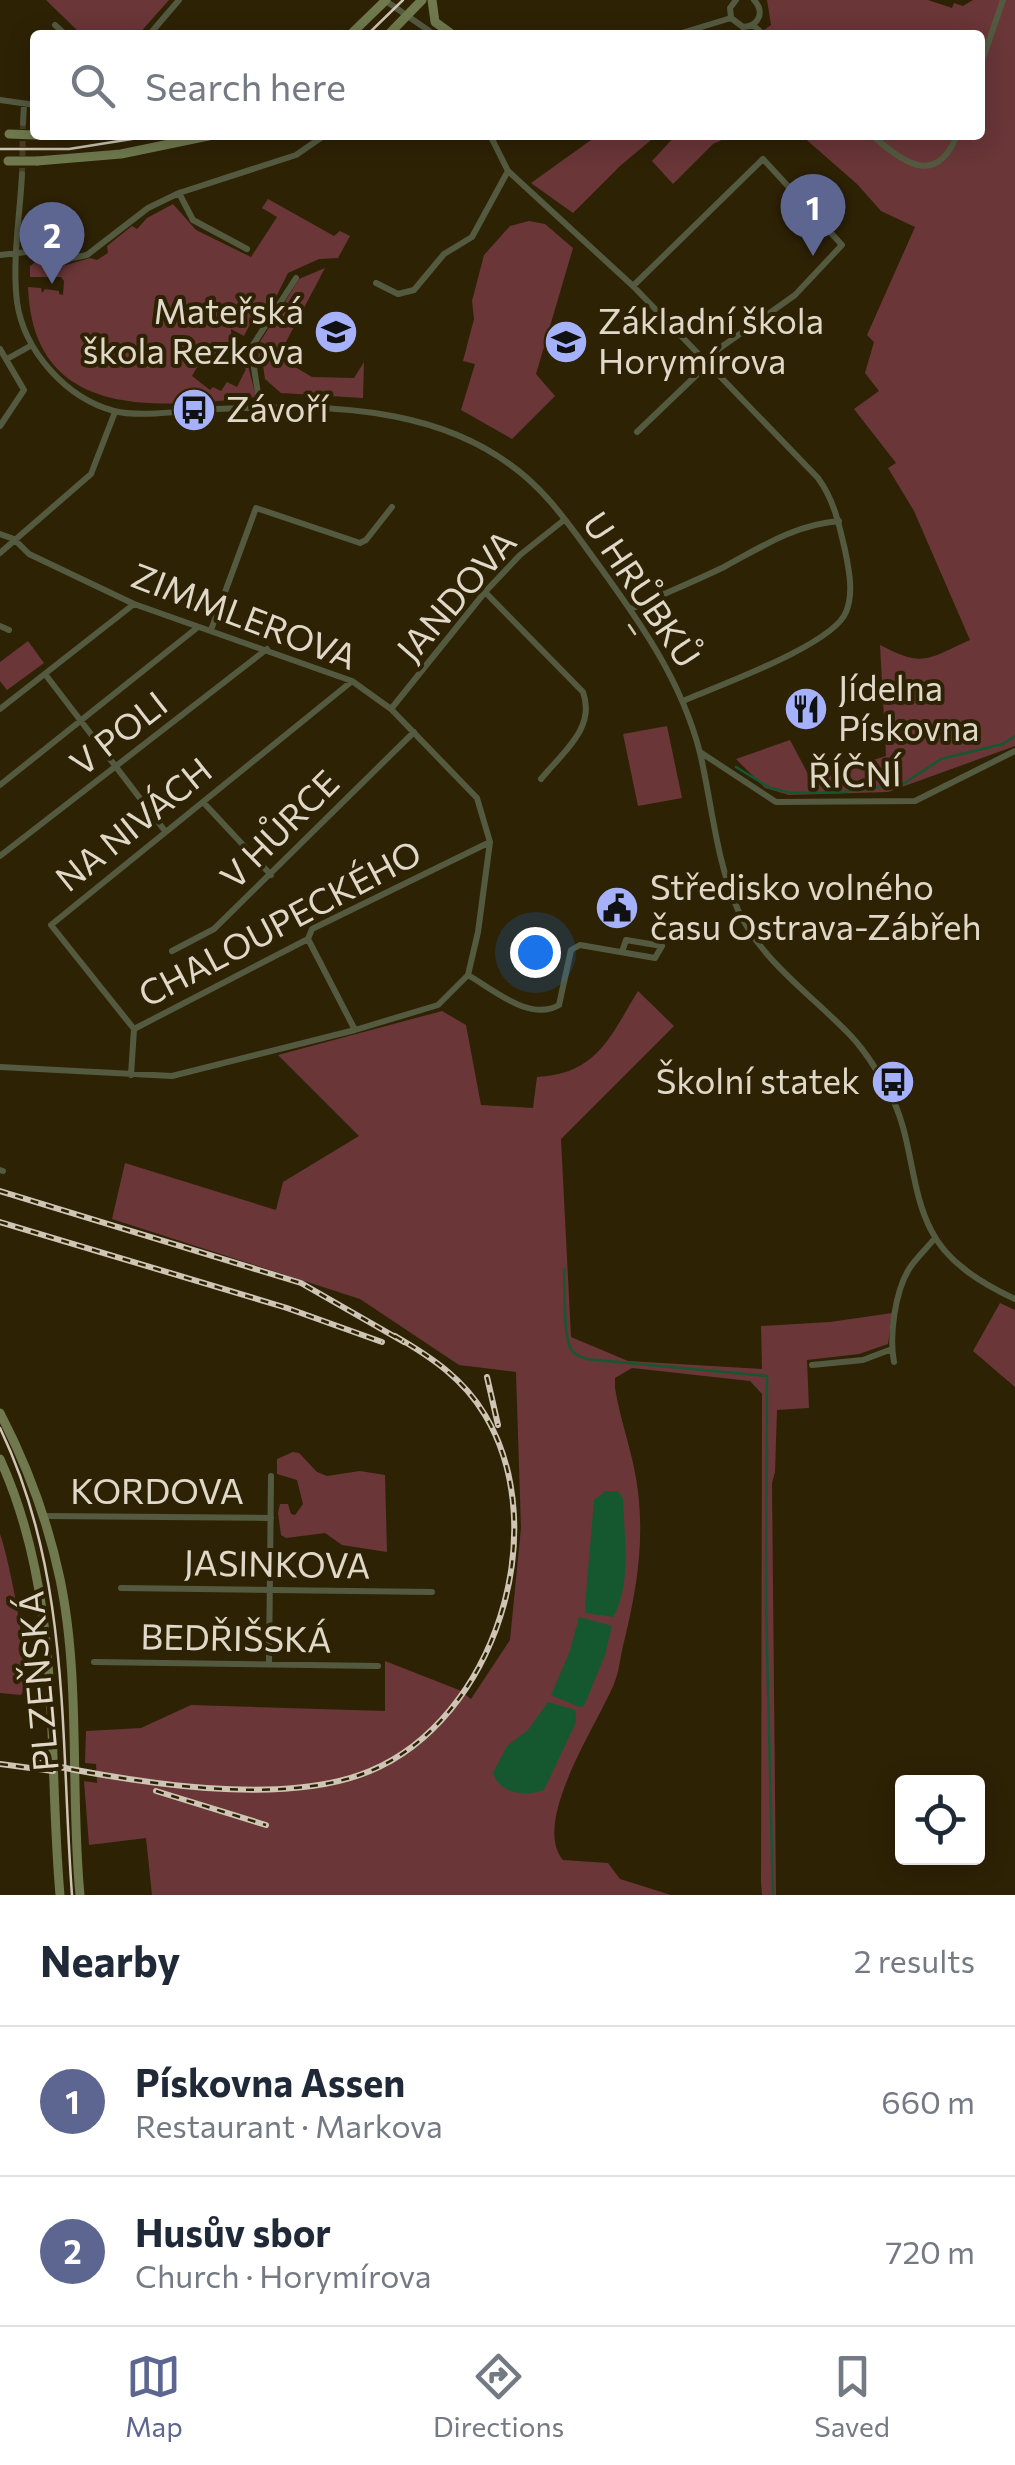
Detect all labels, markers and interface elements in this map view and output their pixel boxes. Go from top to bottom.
search box [30,30,985,140]
icon: search [65,58,120,113]
text: Search here [145,62,346,109]
pin: 1 [780,174,846,256]
pin: 2 [20,202,84,284]
place label: Mateřská škola Rezkova [83,288,304,371]
place label: Základní škola Horymírova [598,298,824,381]
school or university icon: Mateřská škola Rezkova [313,309,359,355]
school or university icon: Základní škola Horymírova [543,319,589,365]
place label: Závoří [226,386,329,429]
bus stop icon: Závoří [171,387,217,433]
street label: U HRŮBKŮ [575,503,711,675]
street label: JANDOVA [386,520,524,669]
street label: ZIMMLEROVA [126,552,363,677]
place label: Jídelna Pískovna [838,665,980,748]
street label: V POLI [60,681,174,783]
restaurant icon: Jídelna Pískovna [783,686,829,732]
street label: NA NIVÁCH [46,747,219,899]
street label: ŘÍČNÍ [808,750,903,795]
street label: V HŮRCE [210,760,347,897]
street label: CHALOUPECKÉHO [130,829,427,1014]
place label: Středisko volného času Ostrava-Zábřeh [650,864,982,947]
public building icon: Středisko volného času Ostrava-Zábřeh [594,885,640,931]
your location [510,927,561,978]
place label: Školní statek [656,1058,860,1101]
bus stop icon: Školní statek [870,1059,916,1105]
street label: KORDOVA [70,1468,244,1511]
street label: JASINKOVA [183,1539,371,1586]
street label: PLZEŇSKÁ [7,1589,66,1773]
street label: BEDŘIŠSKÁ [140,1613,332,1660]
map controls [895,1775,985,1865]
button: locate [895,1775,985,1865]
text: Nearby [40,1934,180,1986]
text: 2 results [854,1940,975,1980]
text: Pískovna Assen [135,2058,405,2105]
text: 1 [65,2081,80,2121]
text: 660 m [881,2081,975,2121]
text: Restaurant · Markova [135,2105,443,2145]
text: Husův sbor [135,2208,331,2255]
text: 2 [63,2231,82,2271]
text: 720 m [886,2231,975,2271]
text: Church · Horymírova [135,2255,432,2295]
tab: Map [125,2349,183,2443]
tab: Directions [433,2349,564,2443]
tab: Saved [814,2349,890,2443]

